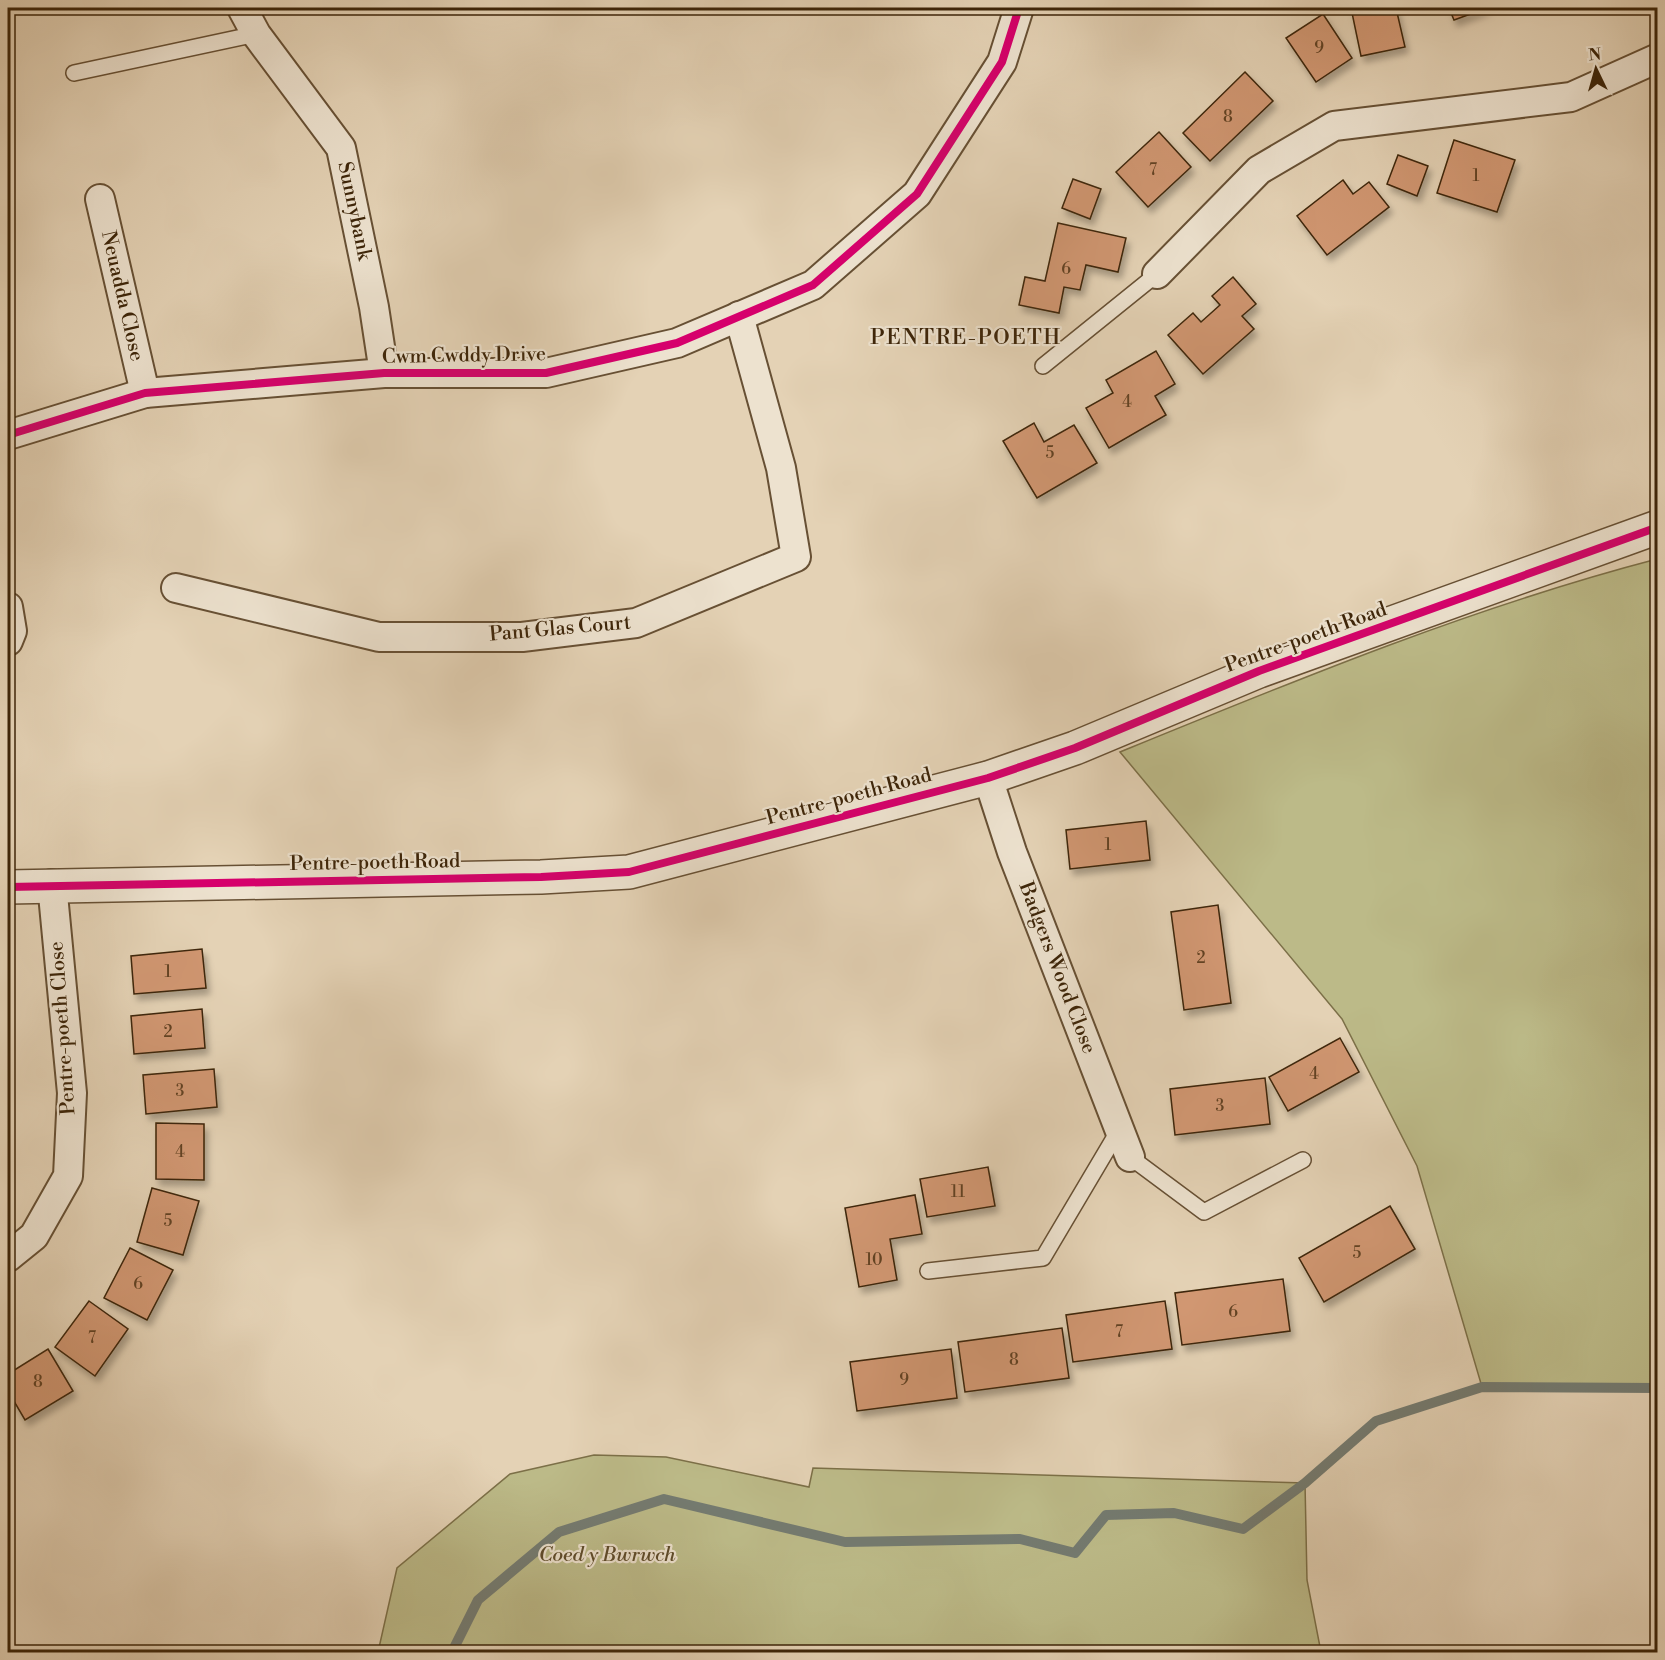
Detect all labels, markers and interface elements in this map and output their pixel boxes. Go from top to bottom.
house number: 9 [1314,38,1324,58]
north arrow [1566,39,1626,99]
text: N [1588,45,1602,66]
house number: 8 [1223,107,1233,127]
street label: Sunnybank [331,159,377,264]
house number: 7 [1149,160,1157,180]
house number: 1 [1473,166,1480,186]
street label: Neuadda Close [95,228,149,364]
house number: 6 [1061,259,1071,279]
district label: PENTRE-POETH [870,325,1062,351]
street label: Cwm Cwddy Drive [382,342,546,370]
house number: 4 [1122,392,1132,412]
house number: 5 [1046,443,1055,463]
street label: Pentre-poeth Road [1222,597,1391,679]
street label: Pant Glas Court [488,610,632,648]
street label: Pentre-poeth Road [763,763,935,831]
house number: 1 [1105,835,1112,855]
street label: Pentre-poeth Road [289,849,461,877]
street label: Badgers Wood Close [1012,878,1101,1057]
street label: Pentre-poeth Close [44,940,82,1116]
house number: 2 [1196,948,1206,968]
house number: 1 [165,962,172,982]
house number: 2 [163,1022,173,1042]
house number: 4 [1309,1064,1319,1084]
house number: 3 [176,1081,185,1101]
house number: 3 [1216,1096,1225,1116]
house number: 4 [175,1142,185,1162]
house number: 11 [951,1182,965,1202]
house number: 5 [164,1211,173,1231]
house number: 5 [1353,1243,1362,1263]
house number: 10 [866,1250,883,1270]
house number: 6 [133,1274,143,1294]
house number: 6 [1228,1302,1238,1322]
house number: 7 [1115,1322,1123,1342]
house number: 7 [88,1328,96,1348]
house number: 8 [1009,1350,1019,1370]
house number: 9 [899,1370,909,1390]
house number: 8 [33,1372,43,1392]
park label: Coed y Bwrwch [539,1543,676,1568]

